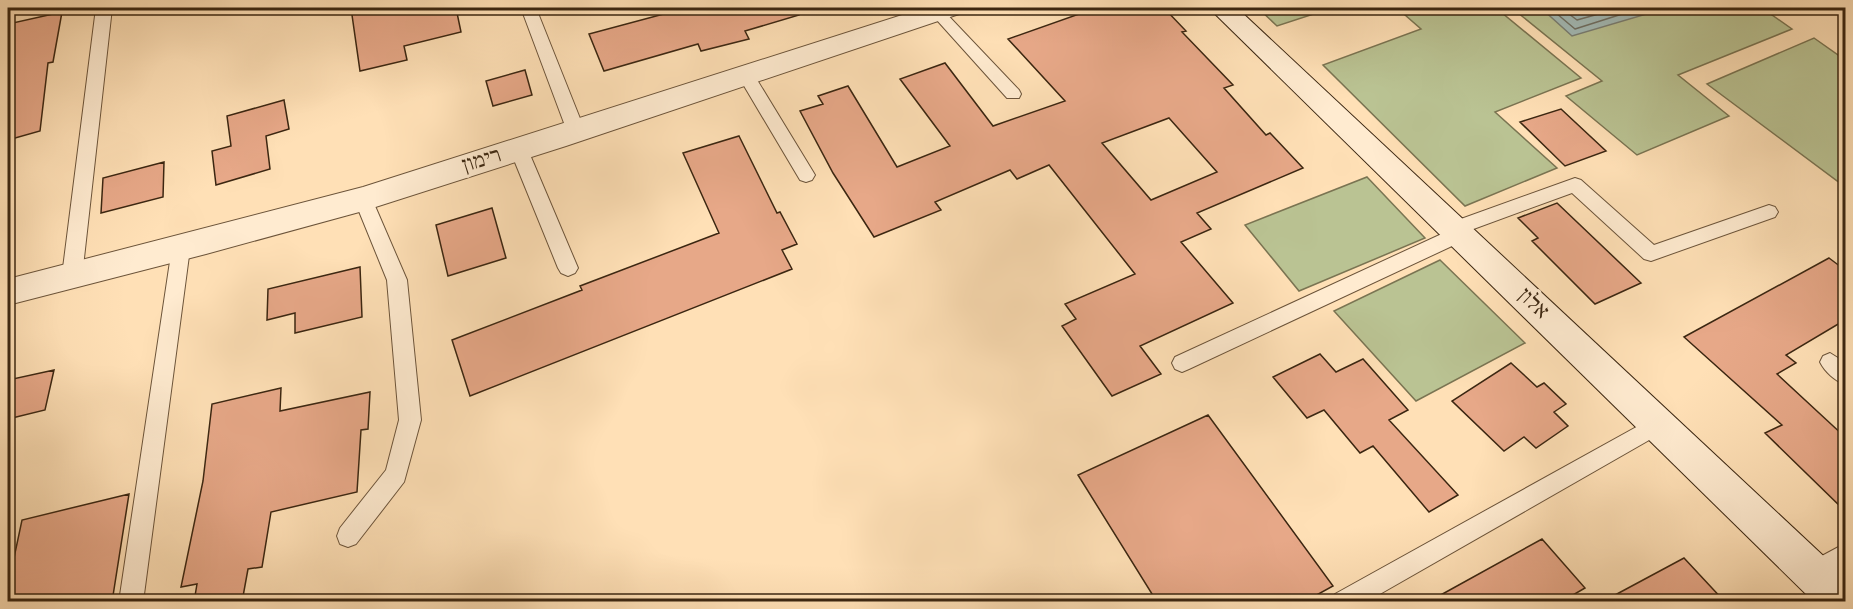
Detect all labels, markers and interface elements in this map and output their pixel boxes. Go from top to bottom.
street label: רימון [459,140,505,182]
street label: אלון [1510,281,1556,327]

